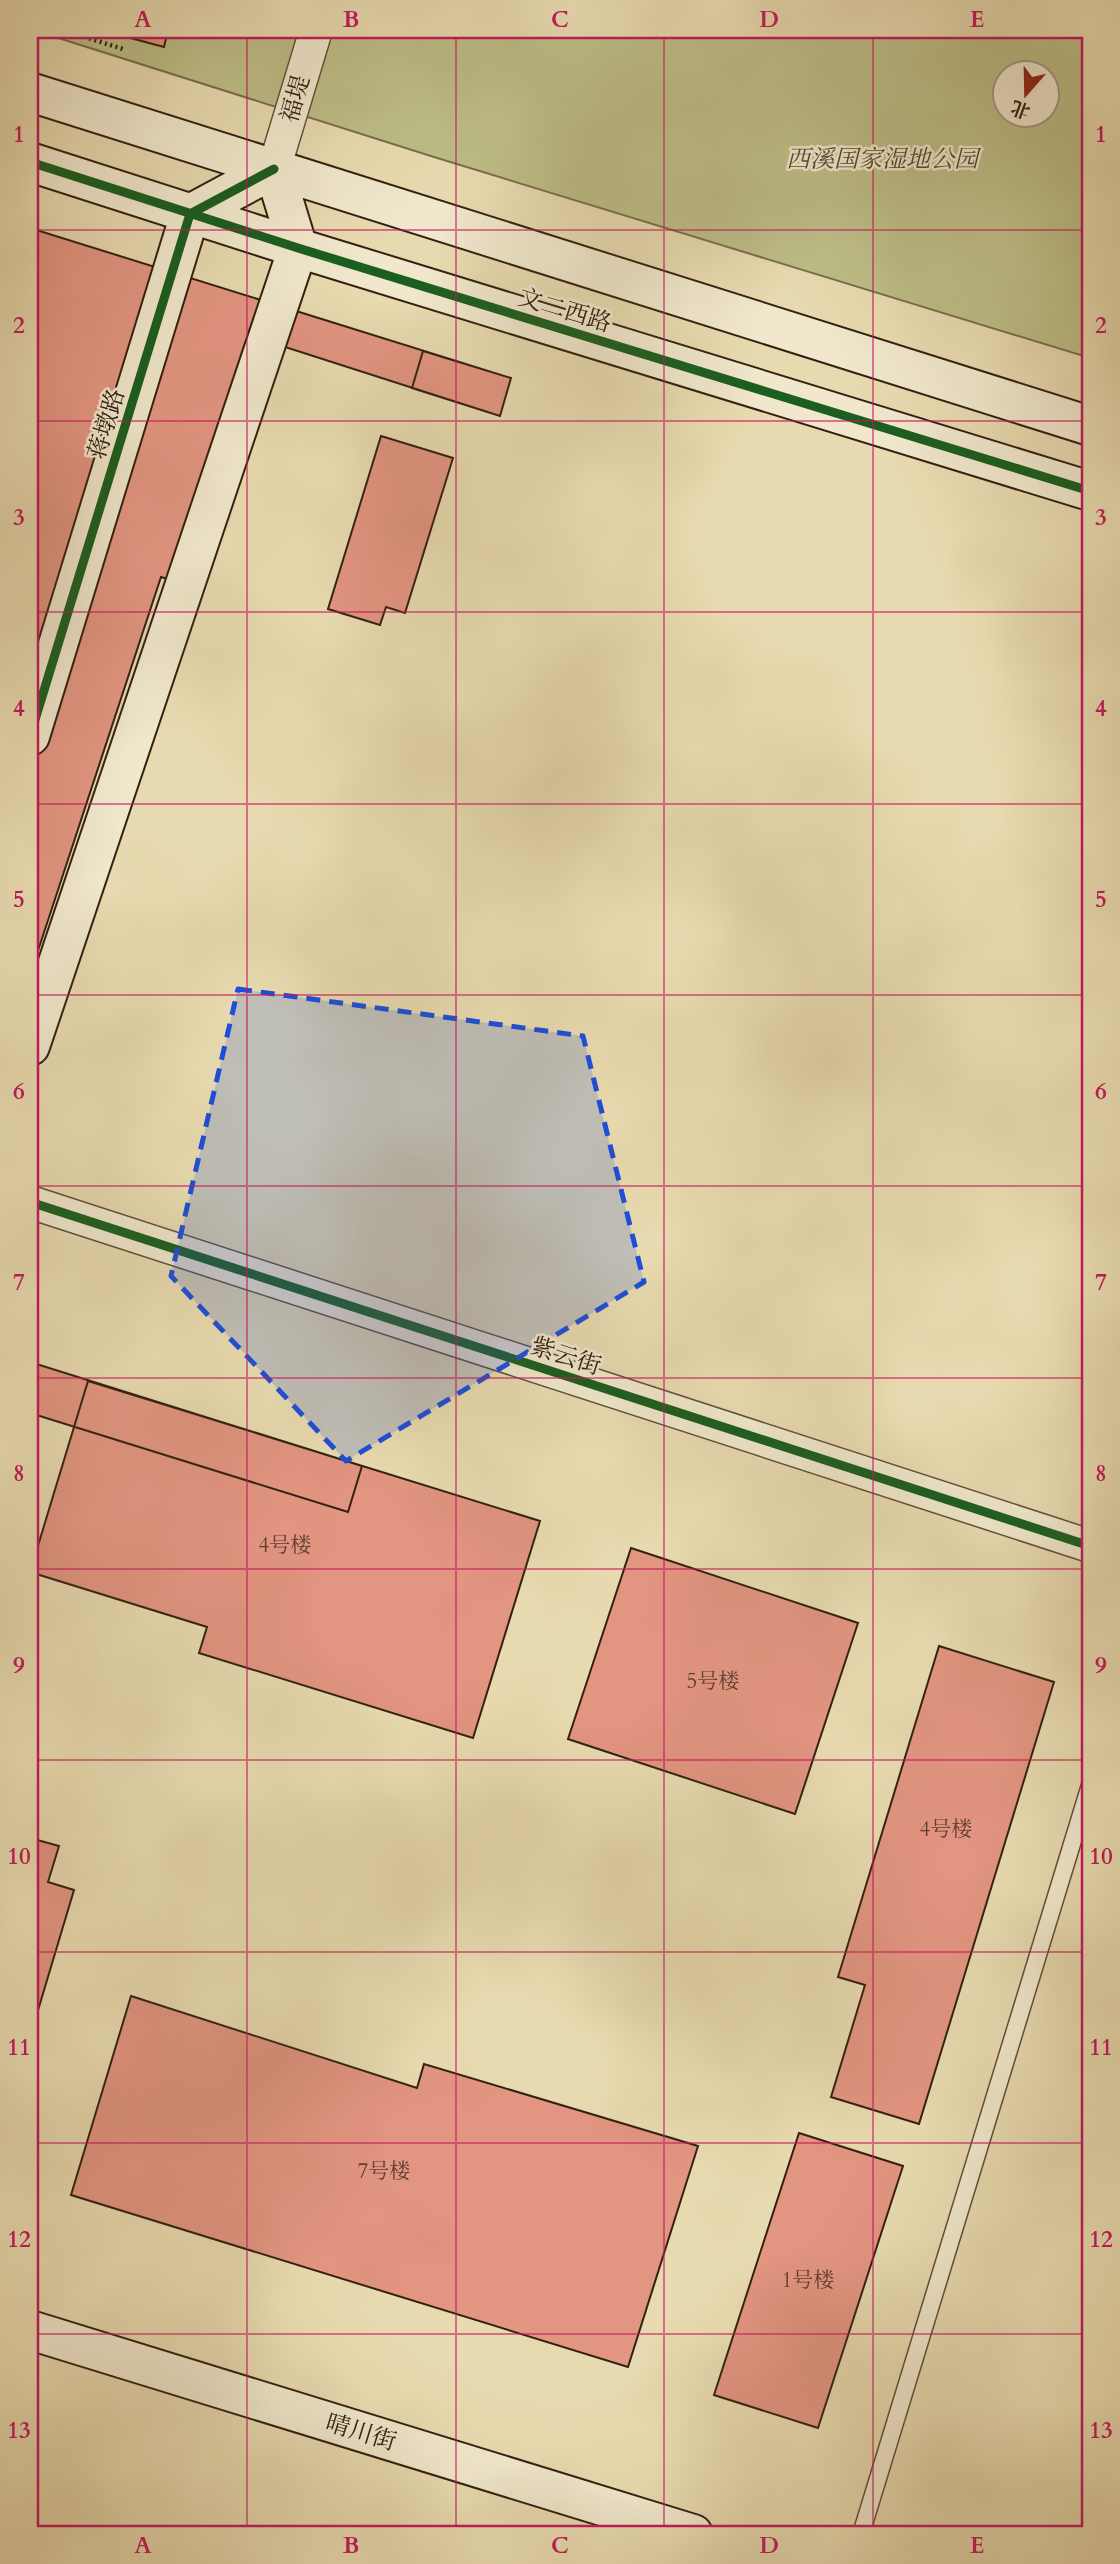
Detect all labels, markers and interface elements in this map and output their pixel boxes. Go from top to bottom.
text: A [134,4,152,35]
text: B [343,4,359,35]
text: C [551,4,569,35]
text: D [759,4,779,35]
text: E [970,4,984,35]
north arrow [990,60,1060,130]
street label: 福堤 [273,72,318,127]
text: 北 [1007,94,1034,125]
text: 1 [13,119,25,150]
text: 1 [1095,119,1107,150]
park label: 西溪国家湿地公园 [786,143,982,176]
street label: 文二西路 [514,281,616,340]
text: 2 [13,310,25,341]
text: 2 [1095,310,1107,341]
street label: 蒋墩路 [80,385,133,463]
text: 3 [13,502,25,533]
text: 3 [1095,502,1107,533]
text: 4 [13,693,25,724]
text: 4 [1095,693,1107,724]
text: 5 [13,884,25,915]
text: 5 [1095,884,1107,915]
text: 6 [13,1076,25,1107]
text: 6 [1095,1076,1107,1107]
text: 7 [13,1267,25,1298]
text: 7 [1095,1267,1107,1298]
street label: 紫云街 [527,1330,605,1383]
text: 8 [13,1458,25,1489]
text: 8 [1095,1458,1107,1489]
house number: 4号楼 [259,1531,311,1560]
text: 9 [13,1650,25,1681]
text: 9 [1095,1650,1107,1681]
house number: 5号楼 [687,1667,739,1696]
house number: 4号楼 [920,1815,972,1844]
text: 10 [7,1841,31,1872]
text: 10 [1089,1841,1113,1872]
text: 11 [7,2032,31,2063]
text: 11 [1089,2032,1113,2063]
house number: 7号楼 [358,2157,410,2186]
text: 12 [7,2224,31,2255]
text: 12 [1089,2224,1113,2255]
house number: 1号楼 [782,2266,834,2295]
street label: 晴川街 [322,2406,400,2459]
text: 13 [7,2415,31,2446]
text: 13 [1089,2415,1113,2446]
text: A [134,2530,152,2561]
text: B [343,2530,359,2561]
text: C [551,2530,569,2561]
text: D [759,2530,779,2561]
text: E [970,2530,984,2561]

